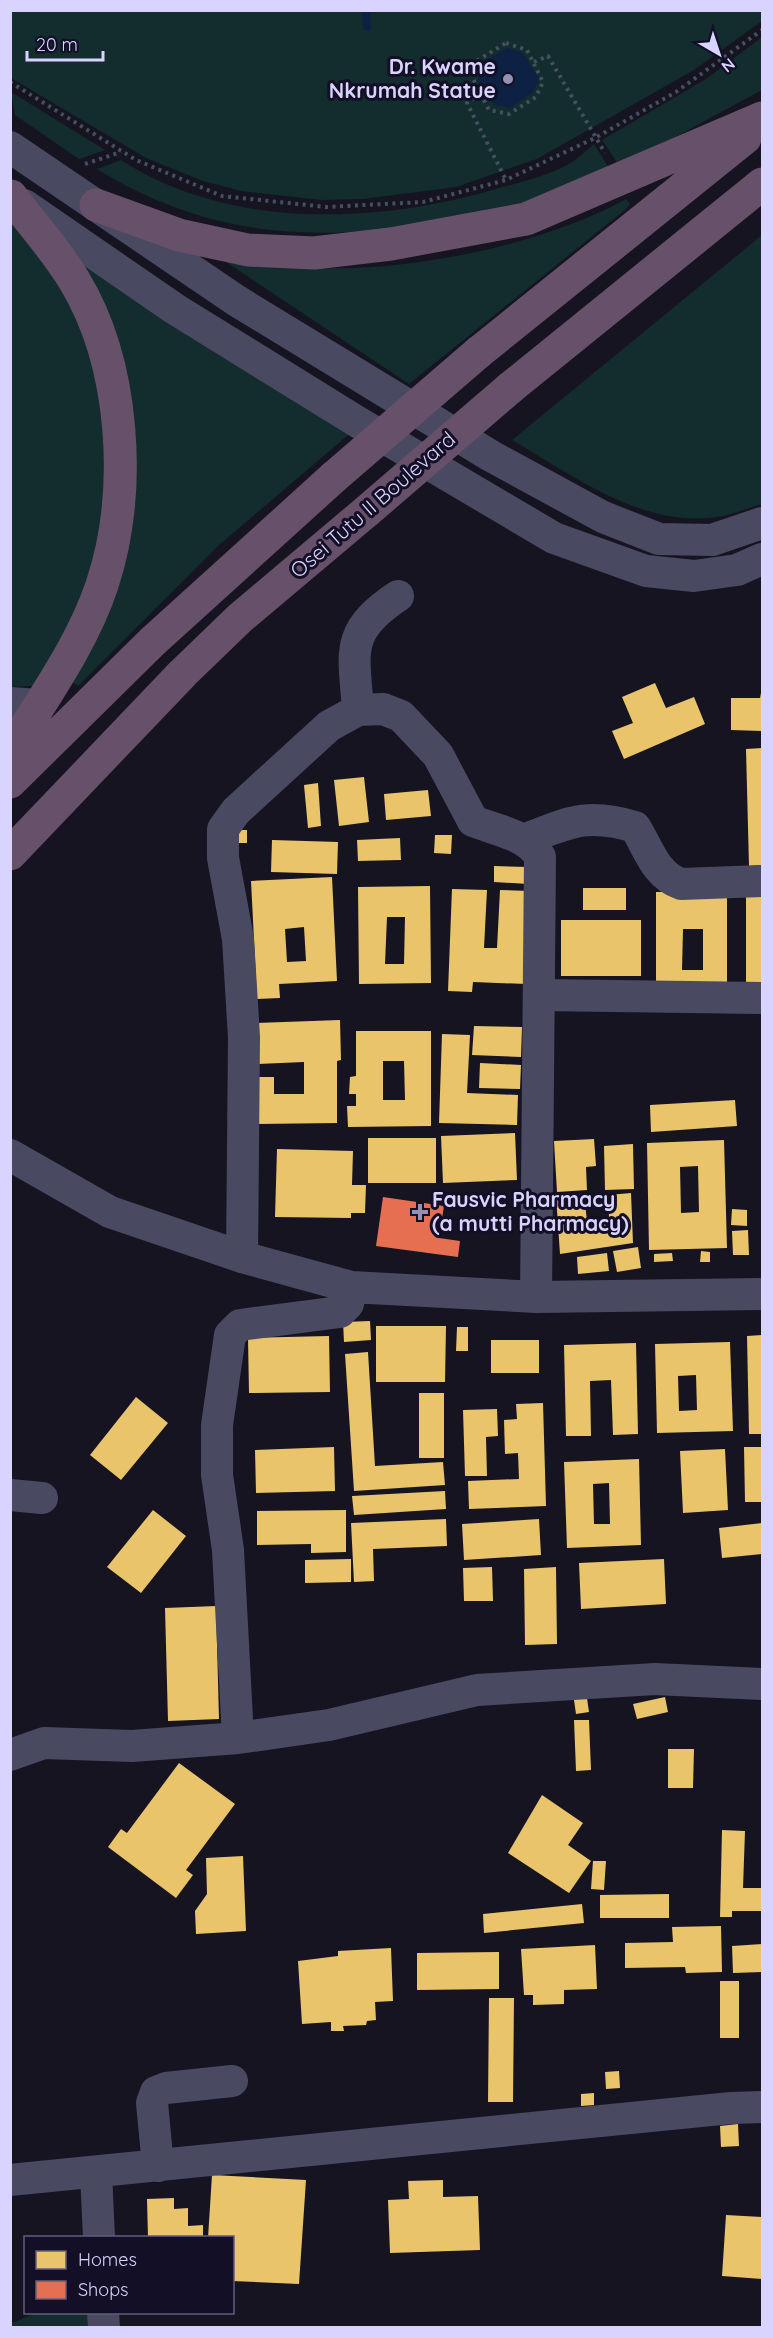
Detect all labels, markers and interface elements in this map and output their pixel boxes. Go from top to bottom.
scale bar [27,24,104,62]
north arrow [689,24,749,84]
text: 20 m [36,33,78,56]
place label: Dr. Kwame Nkrumah Statue [329,53,496,103]
text: N [718,54,739,77]
marker: Dr. Kwame Nkrumah Statue [501,72,515,86]
street label: Osei Tutu II Boulevard [285,426,460,583]
place label: Fausvic Pharmacy (a mutti Pharmacy) [432,1186,629,1236]
marker: Fausvic Pharmacy (a mutti Pharmacy) [413,1205,427,1219]
legend [24,2236,234,2314]
text: Homes [78,2248,137,2271]
text: Shops [78,2278,129,2301]

